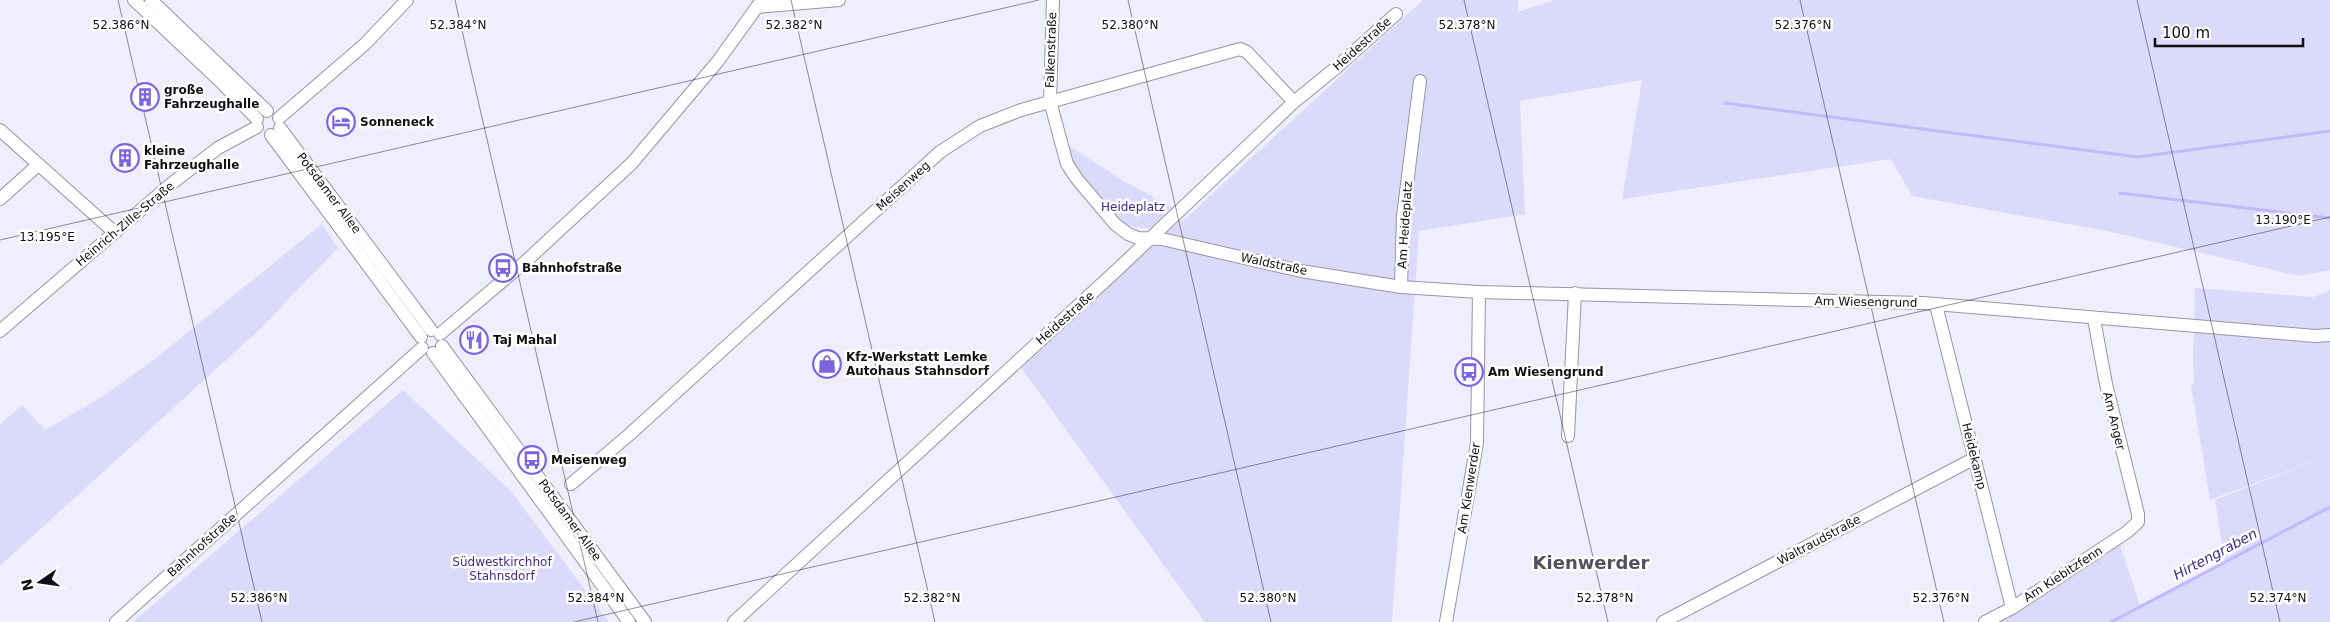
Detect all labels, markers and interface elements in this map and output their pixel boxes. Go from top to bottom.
street label: Falkenstraße [1043,12,1059,88]
street label: Heidestraße [1330,14,1394,74]
scale bar [2155,15,2302,47]
text: 52.386°N [93,18,149,32]
text: 52.384°N [430,18,486,32]
text: 52.382°N [766,18,822,32]
text: 52.380°N [1102,18,1158,32]
text: 52.378°N [1439,18,1495,32]
text: 52.376°N [1775,18,1831,32]
text: 100 m [2162,24,2210,42]
building icon: große Fahrzeughalle [130,82,160,112]
place label: große Fahrzeughalle [164,83,259,111]
hotel icon: Sonneneck [326,107,356,137]
place label: Sonneneck [360,115,435,129]
building icon: kleine Fahrzeughalle [110,143,140,173]
place label: kleine Fahrzeughalle [144,144,239,172]
street label: Potsdamer Allee [294,150,364,236]
street label: Meisenweg [873,158,933,214]
street label: Heinrich-Zille-Straße [73,179,177,269]
street label: Am Heideplatz [1395,181,1415,269]
park label: Heideplatz [1101,200,1165,214]
text: 13.190°E [2255,213,2311,227]
text: 13.195°E [19,230,75,244]
street label: Waldstraße [1239,250,1309,278]
bus stop icon: Bahnhofstraße [488,253,518,283]
place label: Bahnhofstraße [522,261,622,275]
street label: Heidestraße [1033,288,1097,348]
street label: Am Wiesengrund [1815,294,1917,310]
restaurant icon: Taj Mahal [459,325,489,355]
place label: Taj Mahal [493,333,557,347]
shop icon: Kfz-Werkstatt Lemke Autohaus Stahnsdorf [812,349,842,379]
place label: Kfz-Werkstatt Lemke Autohaus Stahnsdorf [846,350,990,378]
bus stop icon: Am Wiesengrund [1454,357,1484,387]
place label: Am Wiesengrund [1488,365,1603,379]
street label: Am Anger [2100,390,2128,452]
street label: Heidekamp [1959,421,1989,491]
street label: Am Kienwerder [1455,442,1483,534]
bus stop icon: Meisenweg [517,445,547,475]
place label: Meisenweg [551,453,627,467]
street label: Potsdamer Allee [536,476,604,564]
street label: Bahnhofstraße [165,510,239,580]
street label: Waltraudstraße [1775,512,1863,568]
water label: Hirtengraben [2170,525,2260,583]
street label: Am Kiebitzfenn [2021,543,2105,605]
district label: Kienwerder [1533,552,1650,573]
park label: Südwestkirchhof Stahnsdorf [452,555,552,583]
north arrow [15,557,65,607]
text: N [18,577,36,592]
text: 52.386°N [231,591,287,605]
text: 52.384°N [568,591,624,605]
text: 52.382°N [904,591,960,605]
text: 52.380°N [1240,591,1296,605]
text: 52.378°N [1577,591,1633,605]
text: 52.376°N [1913,591,1969,605]
text: 52.374°N [2250,591,2306,605]

